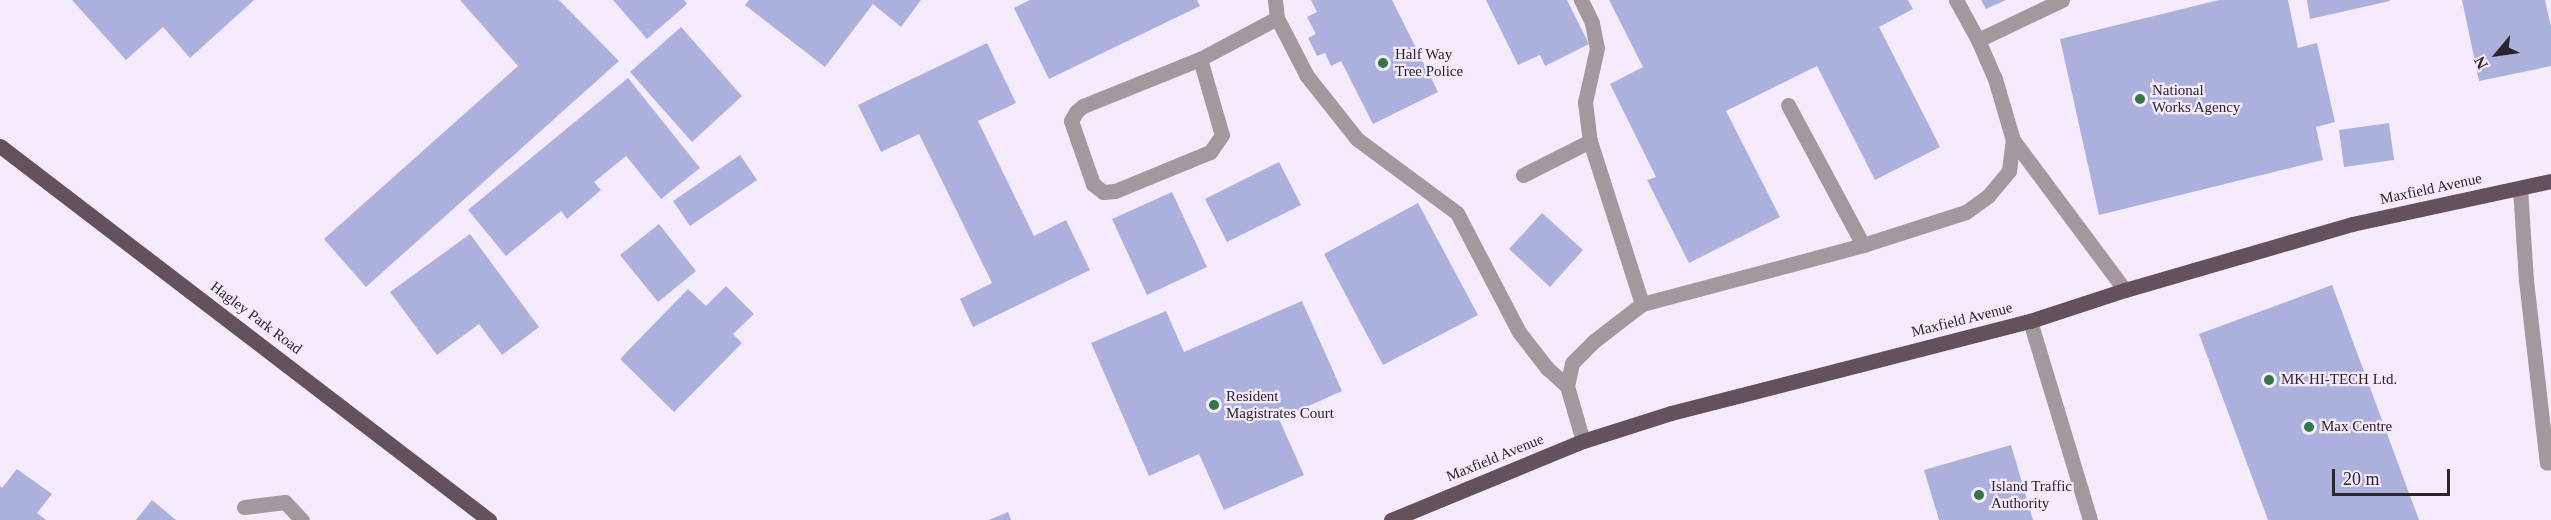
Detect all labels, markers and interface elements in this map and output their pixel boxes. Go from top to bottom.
north arrow [2467,24,2527,84]
place label: Half Way Tree Police [1395,45,1463,80]
text: N [2471,54,2491,72]
marker: Half Way Tree Police [1376,56,1390,70]
place label: National Works Agency [2152,81,2241,116]
marker: National Works Agency [2133,92,2147,106]
street label: Maxfield Avenue [2378,169,2484,209]
street label: Hagley Park Road [207,278,305,358]
street label: Maxfield Avenue [1909,299,2015,341]
place label: MK HI-TECH Ltd. [2281,371,2397,389]
marker: MK HI-TECH Ltd. [2262,373,2276,387]
place label: Resident Magistrates Court [1226,387,1334,422]
marker: Resident Magistrates Court [1207,398,1221,412]
place label: Max Centre [2321,418,2392,436]
marker: Max Centre [2302,420,2316,434]
street label: Maxfield Avenue [1443,430,1547,486]
scale bar [2335,457,2454,495]
text: 20 m [2343,469,2380,489]
place label: Island Traffic Authority [1991,477,2072,512]
marker: Island Traffic Authority [1972,488,1986,502]

